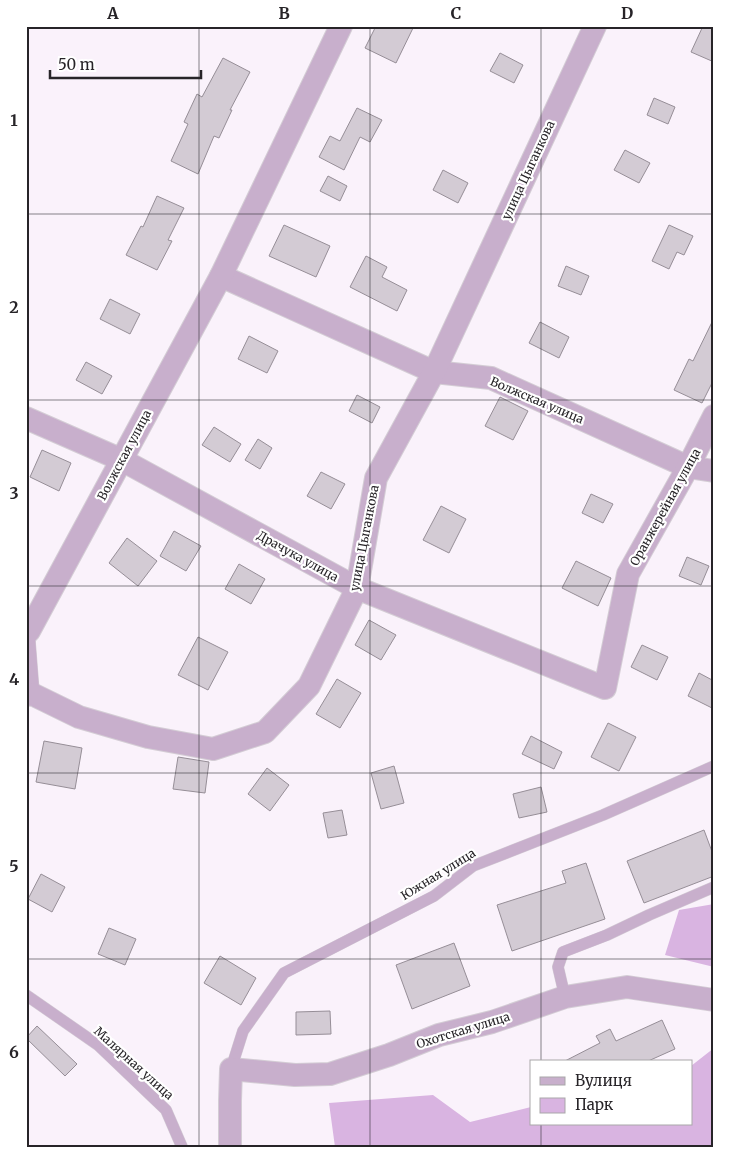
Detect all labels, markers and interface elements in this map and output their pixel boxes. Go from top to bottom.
text: A [106,3,119,23]
text: B [278,3,290,23]
text: C [451,3,461,23]
text: D [621,3,633,23]
scale bar [50,48,201,80]
text: 50 m [58,55,95,74]
text: 1 [10,110,18,130]
street label: улица Цыганкова [498,117,558,222]
text: 2 [9,297,19,317]
street label: Волжская улица [488,374,587,427]
street label: Волжская улица [94,407,154,503]
street label: Оранжерейная улица [626,445,704,568]
text: 3 [9,483,19,503]
street label: улица Цыганкова [346,483,382,592]
street label: Драчука улица [255,528,342,585]
text: 4 [9,669,19,689]
street label: Южная улица [398,845,479,903]
text: 5 [9,856,19,876]
street label: Охотская улица [415,1009,512,1051]
street label: Малярная улица [91,1023,177,1103]
text: 6 [9,1042,19,1062]
legend [530,1060,692,1126]
text: Вулиця [575,1071,632,1090]
text: Парк [575,1095,614,1114]

